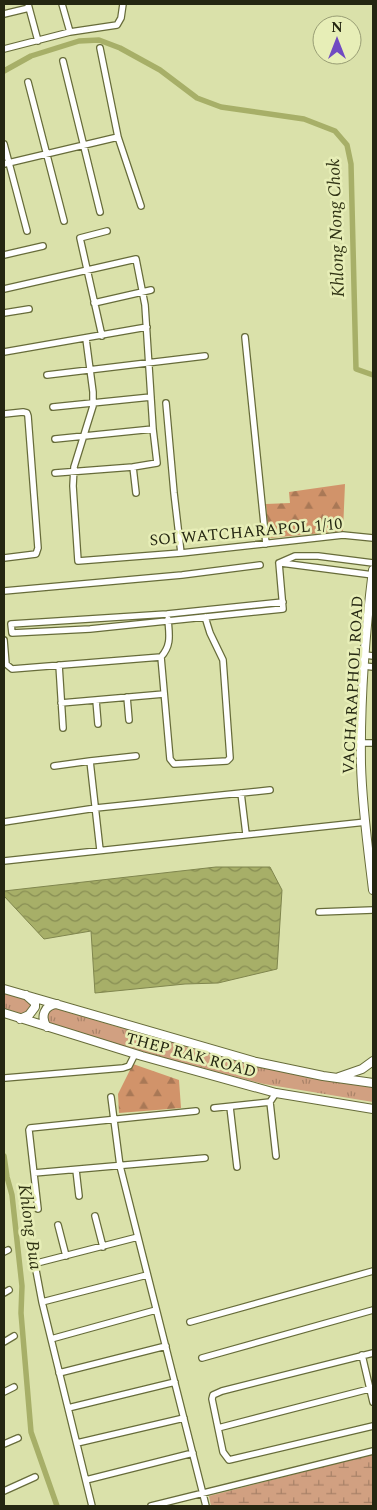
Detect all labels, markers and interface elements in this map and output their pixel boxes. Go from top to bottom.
north arrow [312,15,362,65]
text: N [331,17,343,38]
water label: Khlong Nong Chok [320,157,352,298]
street label: SOI WATCHARAPOL 1/10 [149,512,343,552]
street label: VACHARAPHOL ROAD [336,595,370,775]
street label: THEP RAK ROAD [123,1026,259,1084]
water label: Khlong Bua [11,1182,49,1272]

